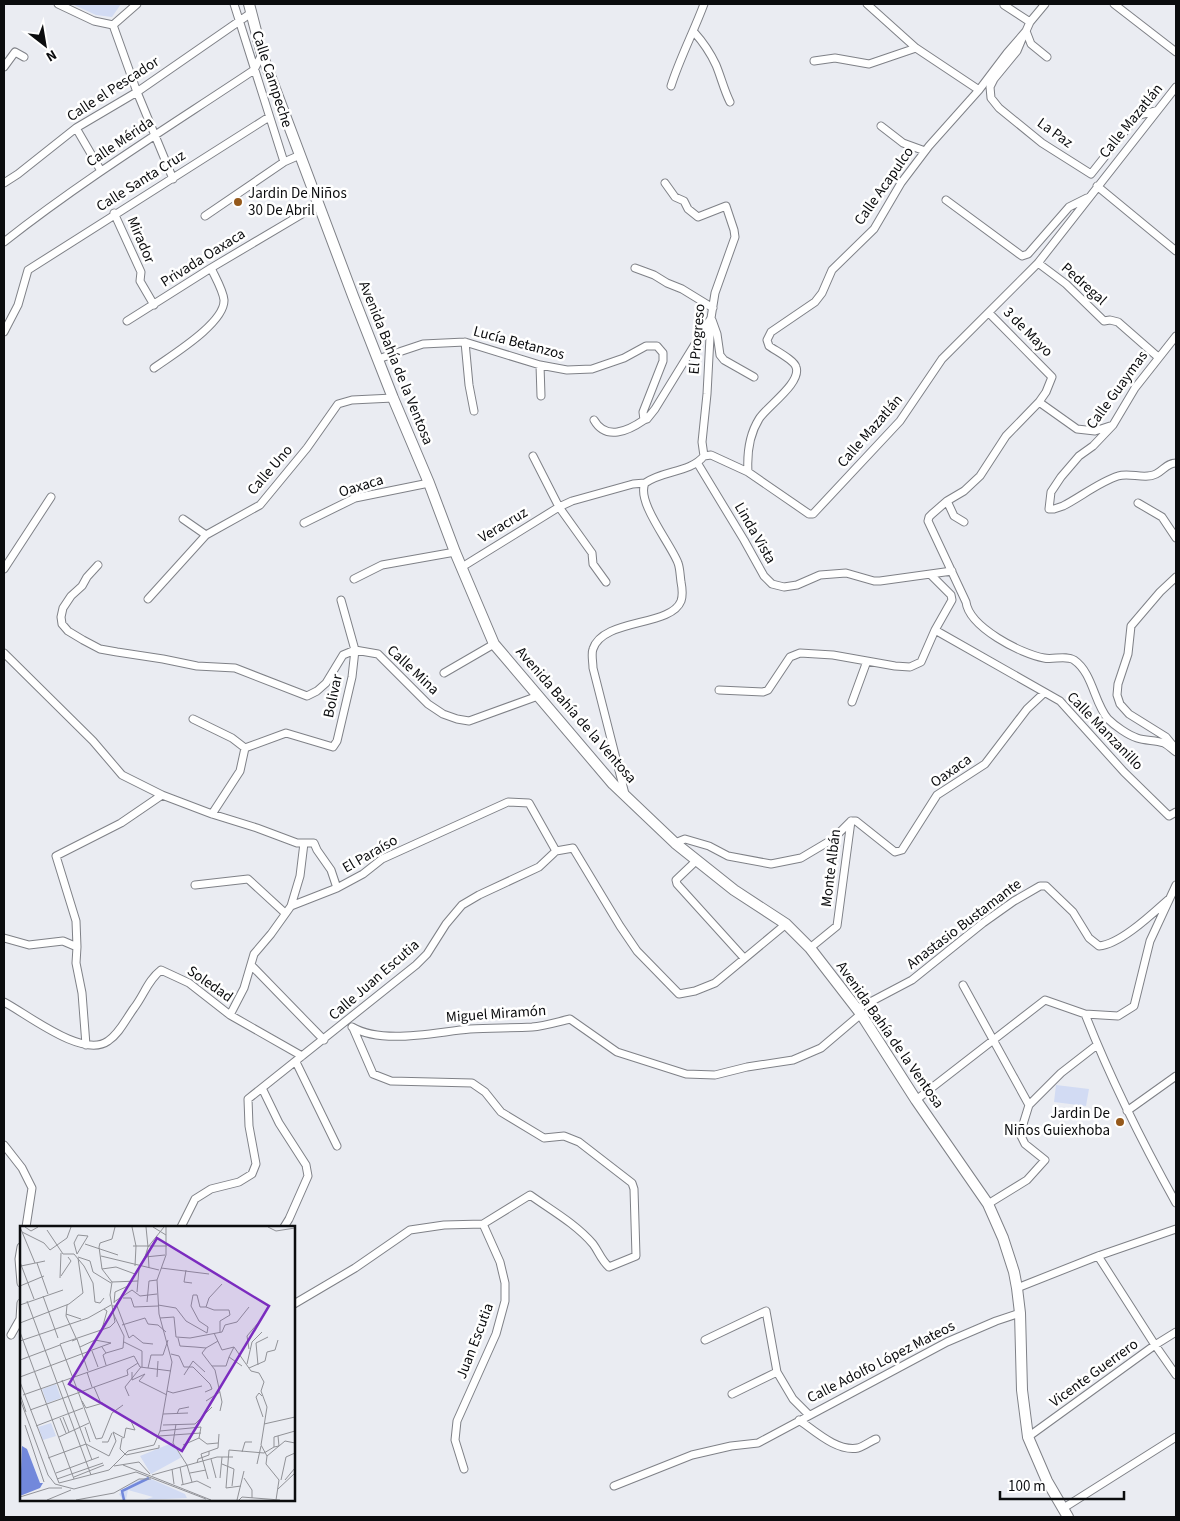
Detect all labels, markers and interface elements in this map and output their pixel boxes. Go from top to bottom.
north arrow [20,20,70,70]
street label: Calle Campeche [246,28,298,130]
text: N [42,44,60,66]
street label: Calle el Pescador [63,51,164,127]
street label: Calle Mazatlán [1094,79,1168,163]
street label: Calle Mérida [82,112,158,172]
street label: La Paz [1033,113,1077,153]
street label: Calle Acapulco [849,142,919,230]
street label: Calle Santa Cruz [92,145,190,217]
place label: Jardin De Niños 30 De Abril [248,183,347,221]
marker: Jardin De Niños 30 De Abril [232,196,244,208]
street label: Mirador [122,213,160,267]
street label: Privada Oaxaca [157,224,249,292]
street label: Pedregal [1057,258,1112,310]
street label: Avenida Bahía de la Ventosa [353,278,439,448]
street label: 3 de Mayo [998,302,1058,362]
street label: El Progreso [683,303,711,375]
street label: Lucía Betanzos [471,321,567,365]
street label: Calle Guaymas [1081,346,1153,434]
street label: Calle Mazatlán [832,390,908,472]
street label: Calle Uno [242,440,298,500]
street label: Oaxaca [336,469,386,503]
street label: Linda Vista [729,498,781,568]
street label: Veracruz [474,502,532,548]
street label: Calle Mina [382,640,444,700]
street label: Avenida Bahía de la Ventosa [511,642,641,788]
street label: Bolivar [318,672,348,720]
street label: Calle Manzanillo [1062,687,1148,775]
street label: Oaxaca [926,749,976,793]
street label: Monte Albán [816,828,846,908]
street label: El Paraíso [338,830,402,878]
street label: Anastasio Bustamante [902,874,1026,974]
street label: Calle Juan Escutia [324,935,424,1025]
street label: Avenida Bahía de la Ventosa [831,957,949,1113]
street label: Soledad [183,961,237,1007]
street label: Miguel Miramón [445,1000,547,1028]
place label: Jardin De Niños Guiexhoba [1004,1103,1110,1141]
marker: Jardin De Niños Guiexhoba [1114,1116,1126,1128]
inset map [20,1226,295,1501]
street label: Juan Escutia [451,1300,499,1382]
street label: Calle Adolfo López Mateos [803,1316,959,1408]
street label: Vicente Guerrero [1046,1334,1142,1412]
scale bar [1000,1468,1124,1500]
text: 100 m [1008,1476,1046,1497]

